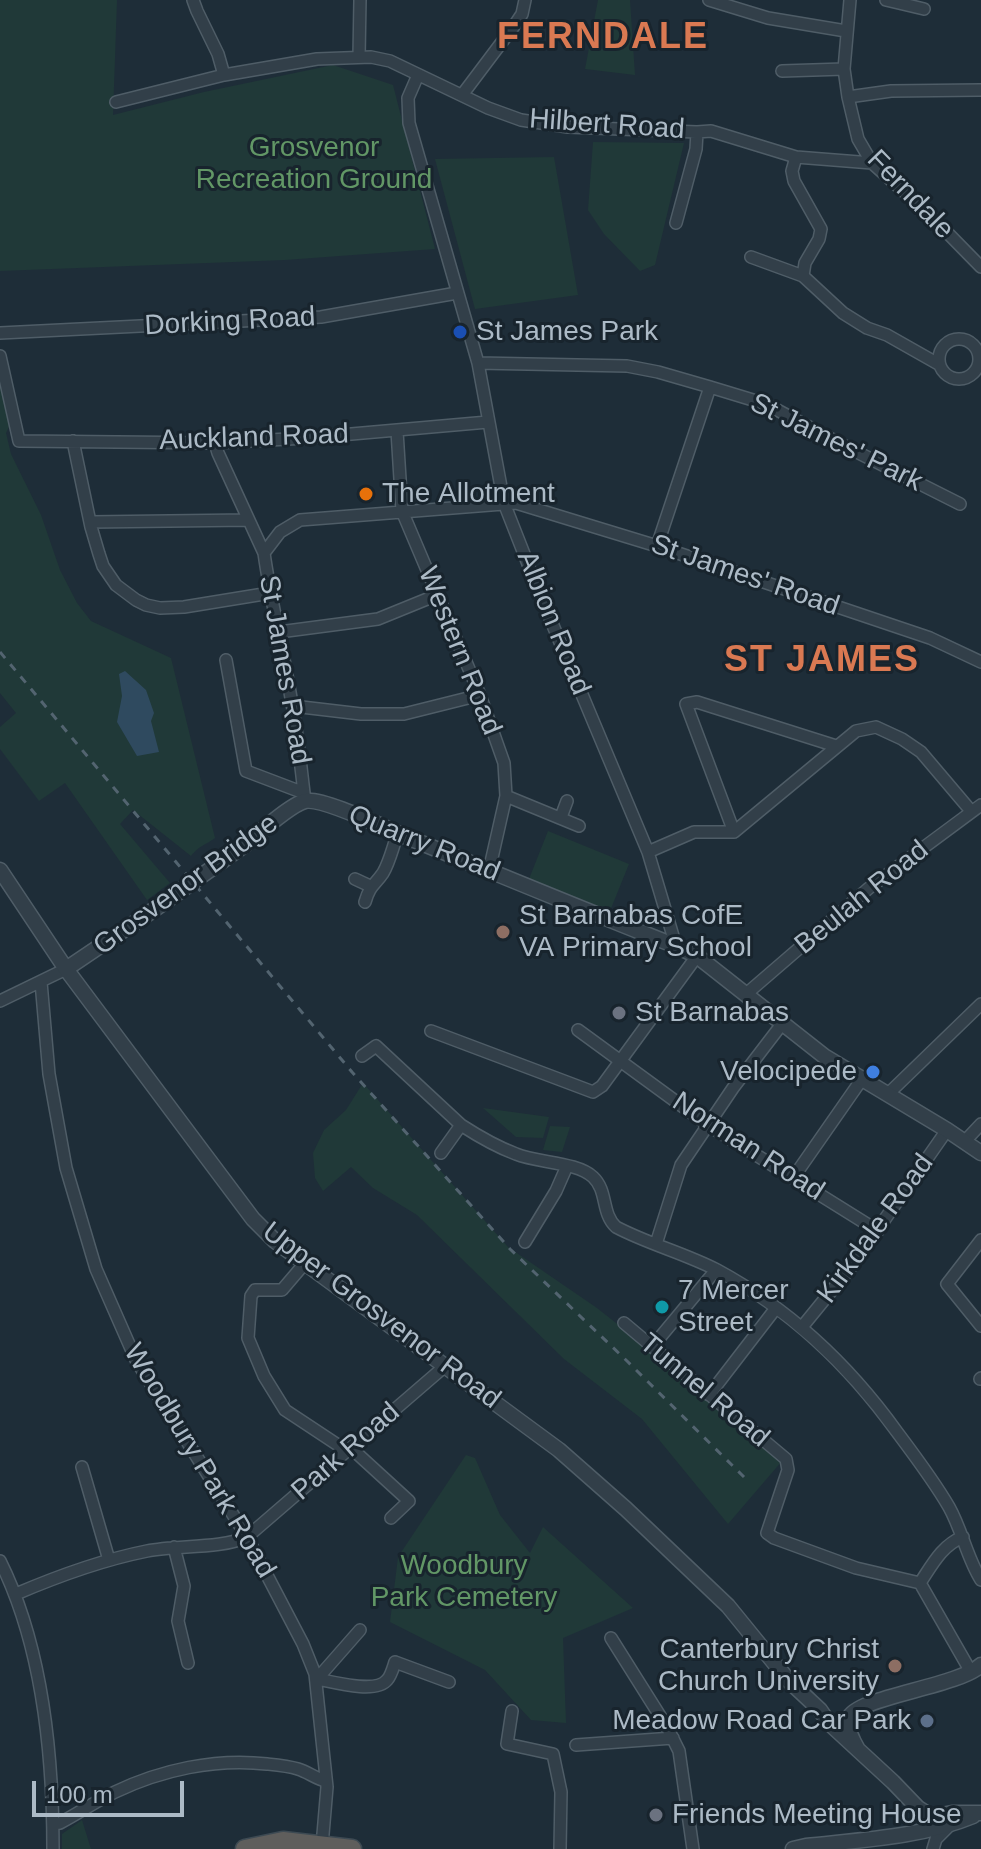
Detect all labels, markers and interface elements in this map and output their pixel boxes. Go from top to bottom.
district label: FERNDALE [497,16,709,60]
street label: Hilbert Road [528,103,686,147]
park label: Grosvenor Recreation Ground [196,131,432,197]
street label: Ferndale [860,144,960,246]
street label: Dorking Road [144,301,316,343]
place label: St James Park [476,315,658,349]
marker: St James Park [451,323,469,341]
street label: St James' Park [744,387,928,499]
street label: Auckland Road [159,418,349,458]
place label: The Allotment [382,477,555,511]
marker: The Allotment [357,485,375,503]
street label: St James' Road [647,528,843,624]
street label: Albion Road [509,546,597,700]
street label: Western Road [410,562,508,740]
street label: St James Road [251,573,317,767]
district label: ST JAMES [724,639,920,683]
street label: Quarry Road [343,798,505,890]
street label: Grosvenor Bridge [87,807,285,963]
street label: Beulah Road [789,834,935,962]
place label: St Barnabas CofE VA Primary School [519,899,752,965]
marker: St Barnabas CofE VA Primary School [494,923,512,941]
place label: St Barnabas [635,996,789,1030]
marker: St Barnabas [610,1004,628,1022]
place label: Velocipede [720,1055,857,1089]
marker: Velocipede [864,1063,882,1081]
street label: Norman Road [666,1085,830,1209]
street label: Kirkdale Road [811,1148,941,1310]
street label: Upper Grosvenor Road [255,1215,507,1417]
place label: 7 Mercer Street [678,1274,788,1340]
marker: 7 Mercer Street [653,1298,671,1316]
street label: Tunnel Road [632,1327,776,1455]
street label: Woodbury Park Road [116,1338,282,1584]
street label: Park Road [285,1396,407,1508]
park label: Woodbury Park Cemetery [371,1549,557,1615]
place label: Canterbury Christ Church University [658,1633,879,1699]
marker: Canterbury Christ Church University [886,1657,904,1675]
place label: Meadow Road Car Park [612,1704,911,1738]
marker: Meadow Road Car Park [918,1712,936,1730]
scale bar [36,1765,188,1815]
text: 100 m [46,1781,113,1808]
place label: Friends Meeting House [672,1798,961,1832]
marker: Friends Meeting House [647,1806,665,1824]

